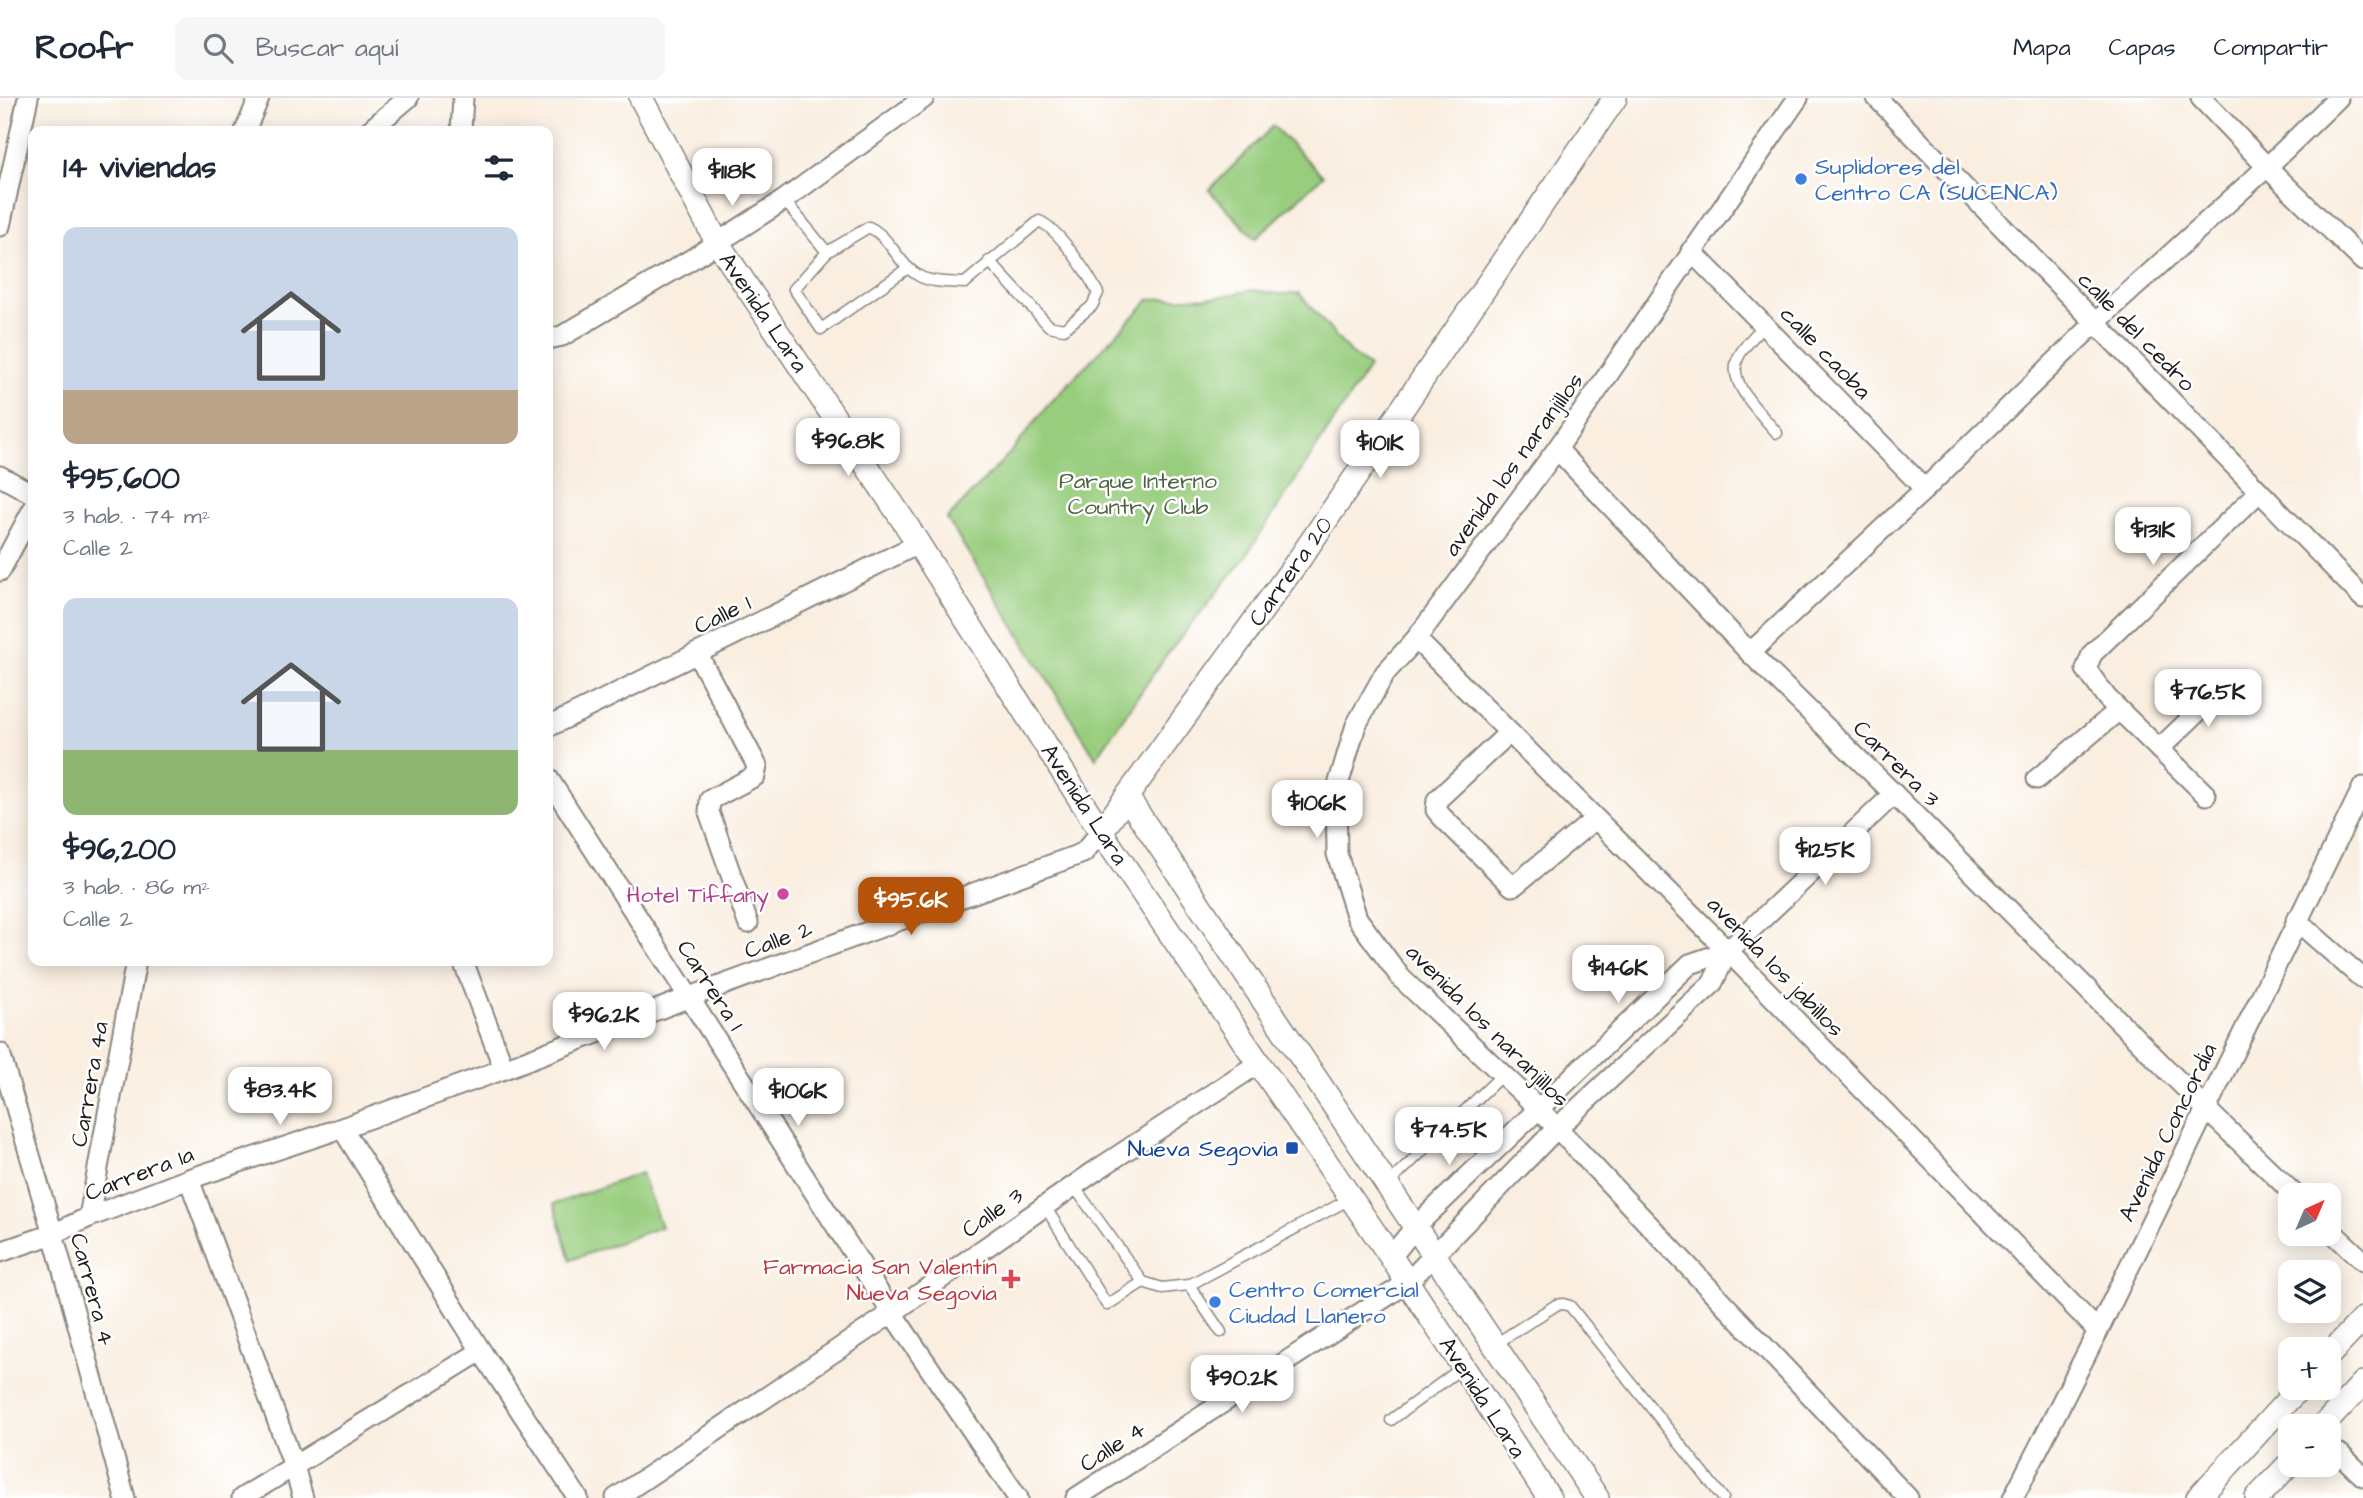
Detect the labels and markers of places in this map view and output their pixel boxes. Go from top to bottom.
pin: $118K [683,148,781,208]
place label: Suplidores del Centro CA (SUCENCA) [1815,151,2058,209]
marker: Suplidores del Centro CA (SUCENCA) [1793,171,1809,187]
pin: $96.8K [791,418,905,478]
pin: $101K [1331,420,1429,480]
pin: $131K [2104,508,2202,567]
pin: $76.5K [2151,670,2265,729]
pin: $106K [1268,780,1366,840]
pin: $125K [1776,828,1874,887]
pin: $95.6K [854,878,968,937]
place label: Hotel Tiffany [627,879,769,912]
marker: Hotel Tiffany [775,886,791,902]
pin: $146K [1569,946,1667,1005]
pin: $96.2K [547,992,661,1052]
pin: $83.4K [223,1068,337,1127]
pin: $106K [749,1068,847,1128]
pin: $74.5K [1392,1108,1506,1167]
place label: Nueva Segovia [1127,1133,1278,1166]
marker: Nueva Segovia [1284,1140,1300,1156]
place label: Farmacia San Valentín Nueva Segovia [763,1251,997,1310]
marker: Farmacia San Valentín Nueva Segovia [1003,1271,1019,1287]
place label: Centro Comercial Ciudad Llanero [1229,1274,1419,1332]
marker: Centro Comercial Ciudad Llanero [1207,1294,1223,1310]
pin: $90.2K [1185,1356,1299,1415]

